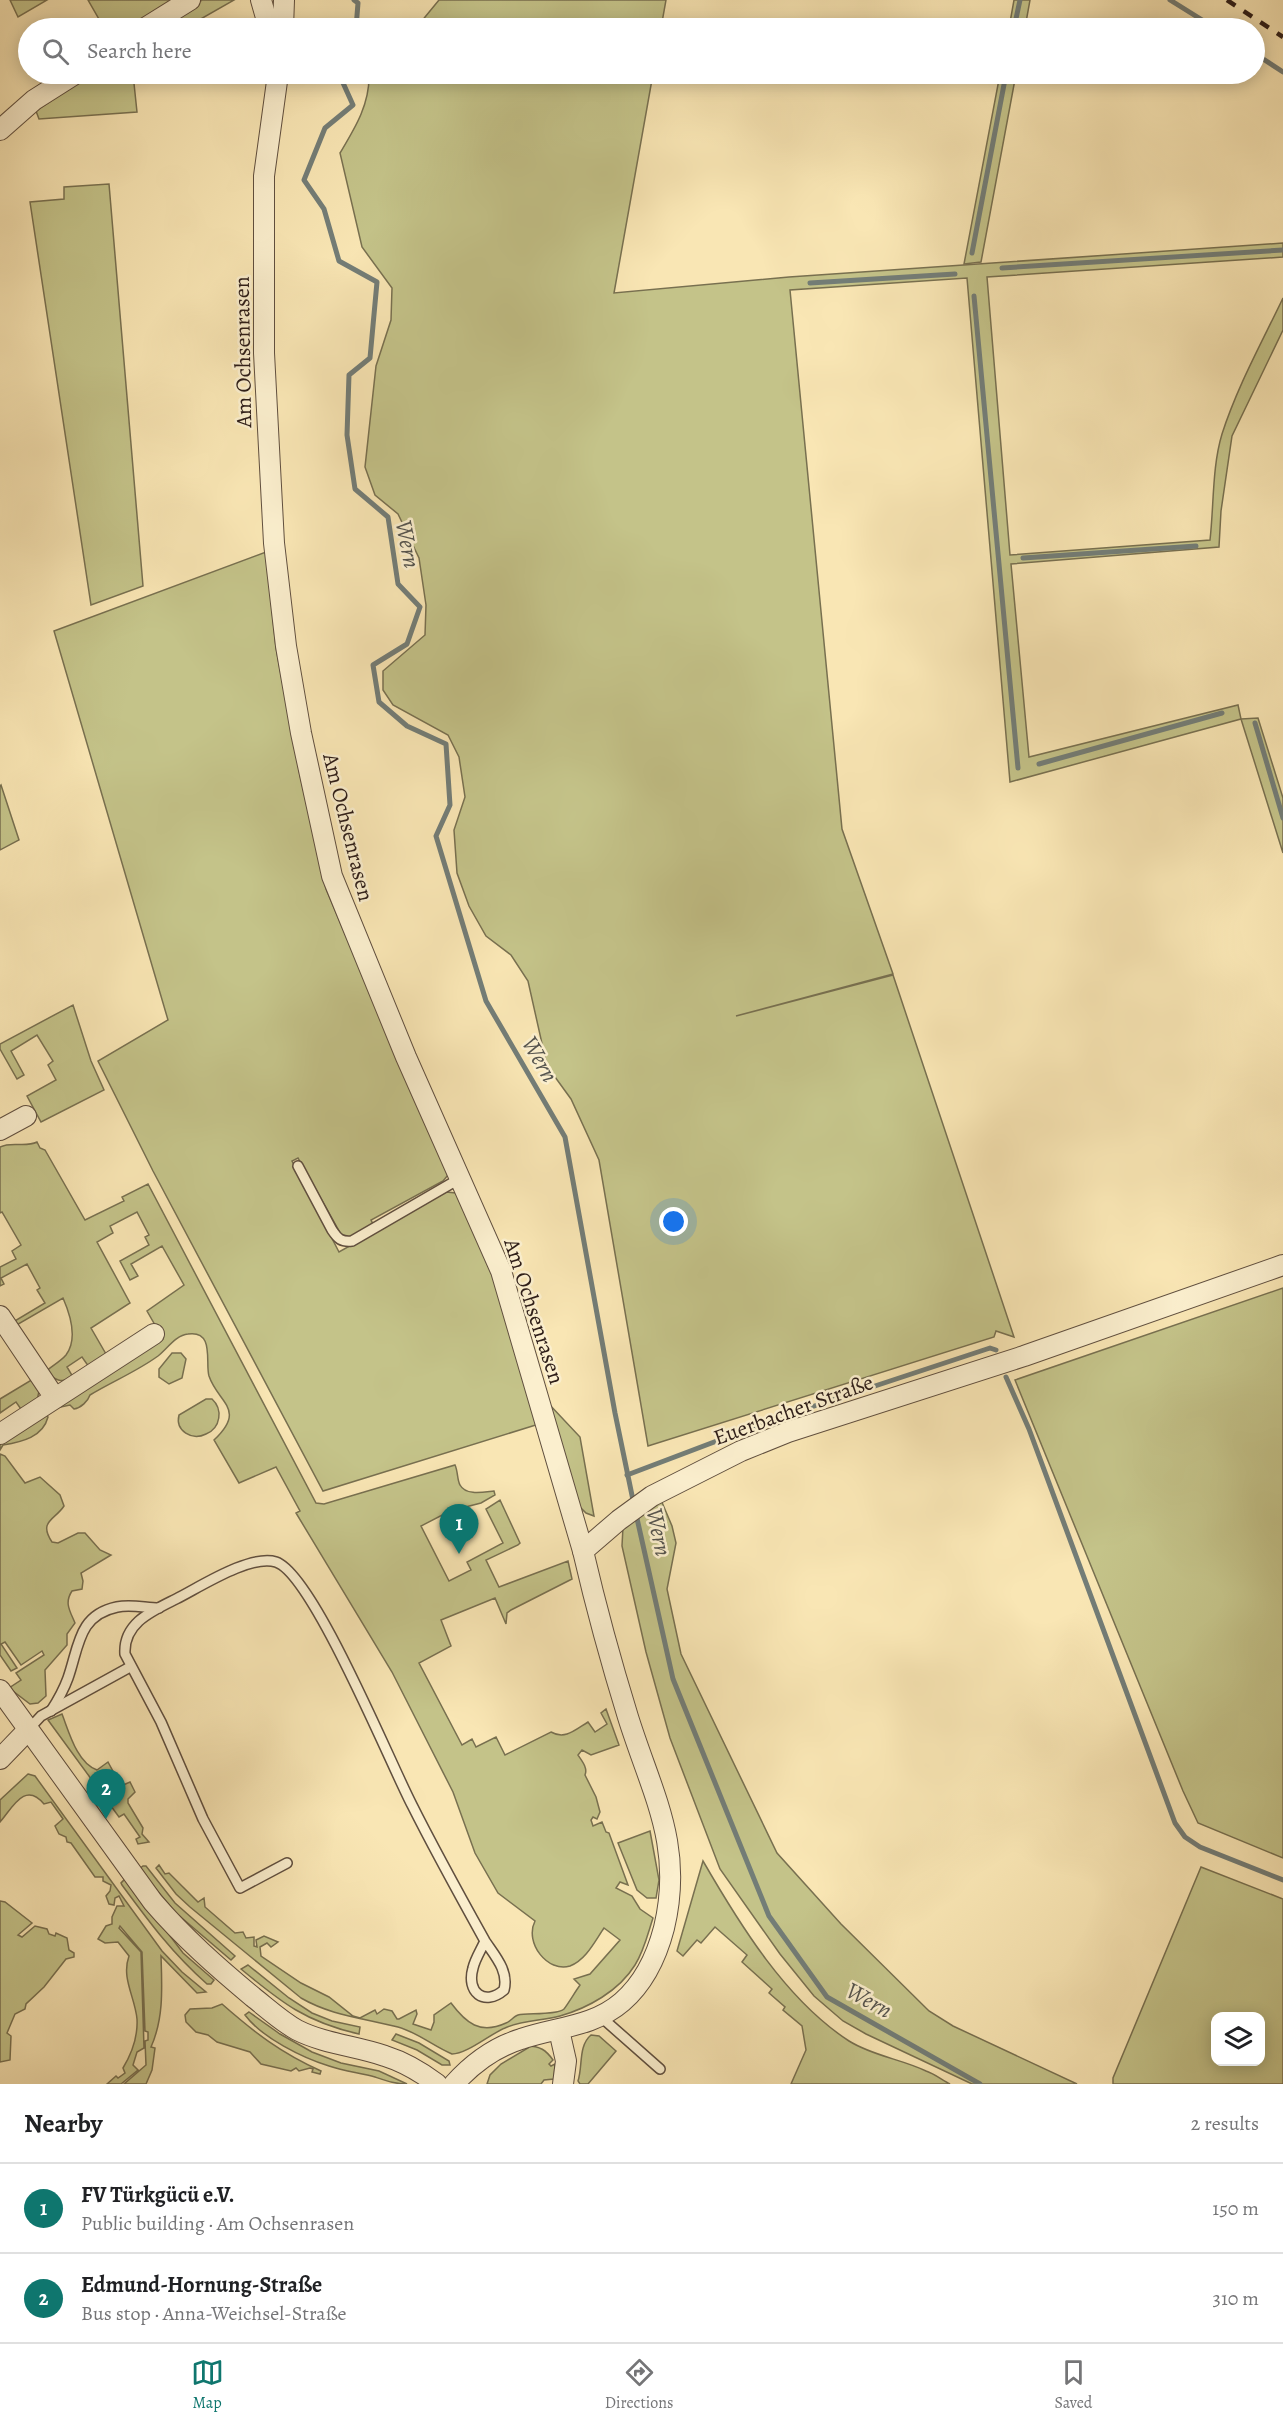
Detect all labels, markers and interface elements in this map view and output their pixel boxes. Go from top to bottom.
search box [18,18,1265,84]
icon: search [39,35,72,68]
text: Search here [87,36,192,66]
street label: Am Ochsenrasen [227,276,259,429]
water label: Wern [388,517,428,571]
street label: Am Ochsenrasen [315,749,381,904]
water label: Wern [514,1030,566,1088]
your location [659,1207,688,1236]
street label: Am Ochsenrasen [496,1234,572,1388]
street label: Euerbacher Straße [709,1367,877,1453]
pin: 1 [440,1504,478,1554]
water label: Wern [638,1505,680,1559]
pin: 2 [86,1770,126,1819]
water label: Wern [840,1974,898,2026]
map controls [1211,2012,1265,2066]
button: layers [1211,2012,1265,2066]
text: Nearby [24,2106,103,2141]
text: 2 results [1191,2110,1259,2137]
text: FV Türkgücü e.V. [81,2180,235,2210]
text: 1 [40,2195,47,2222]
text: 150 m [1212,2195,1259,2222]
text: Public building · Am Ochsenrasen [81,2210,354,2237]
text: Edmund-Hornung-Straße [81,2270,322,2300]
text: 2 [39,2285,48,2312]
text: 310 m [1213,2285,1259,2312]
text: Bus stop · Anna-Weichsel-Straße [81,2300,346,2327]
tab: Map [191,2356,224,2414]
tab: Directions [605,2356,673,2414]
tab: Saved [1054,2356,1092,2414]

